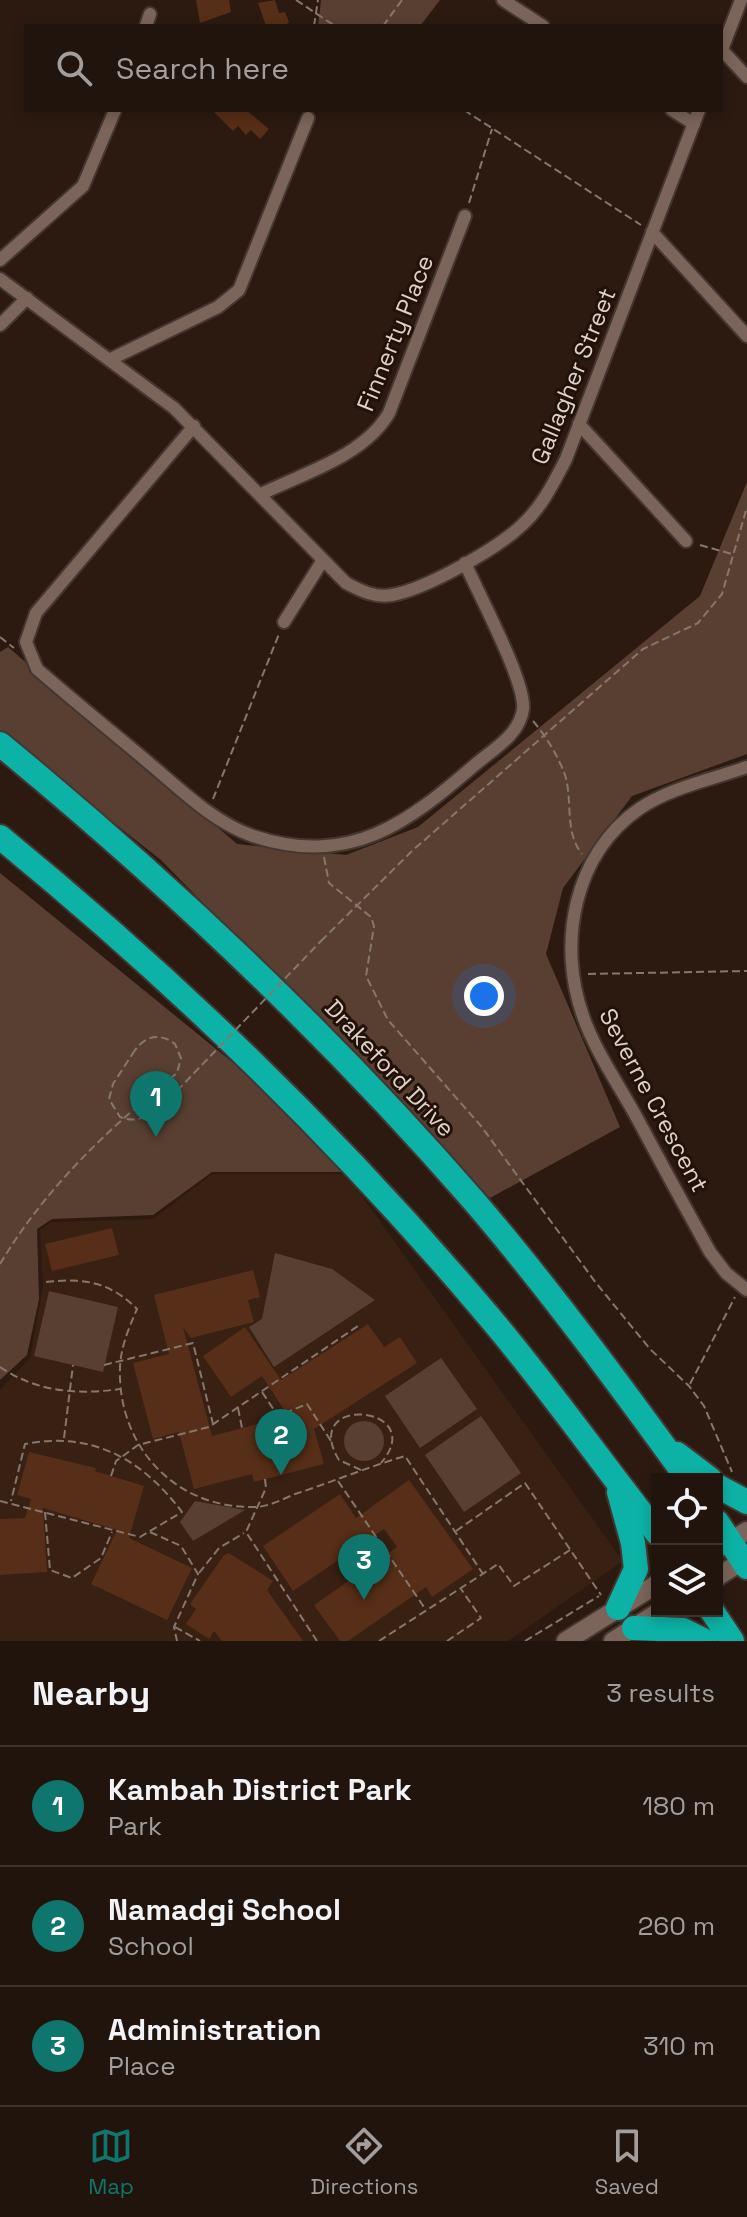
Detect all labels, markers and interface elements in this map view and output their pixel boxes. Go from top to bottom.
search box [24,24,723,112]
icon: search [52,46,96,90]
text: Search here [116,49,289,88]
street label: Finnerty Place [350,250,440,416]
street label: Gallagher Street [523,283,623,469]
your location [464,976,504,1016]
street label: Drakeford Drive [318,993,462,1143]
street label: Severne Crescent [592,1003,716,1197]
pin: 1 [130,1071,182,1137]
pin: 2 [255,1409,307,1475]
map controls [651,1473,723,1617]
button: locate [651,1473,723,1545]
pin: 3 [338,1534,390,1600]
button: layers [651,1545,723,1617]
text: Nearby [32,1672,150,1715]
text: 3 results [606,1676,715,1710]
text: Kambah District Park [108,1770,412,1809]
text: 1 [52,1789,64,1823]
text: 180 m [642,1789,715,1823]
text: Park [108,1809,162,1843]
text: Namadgi School [108,1890,341,1929]
text: 2 [50,1909,66,1943]
text: 260 m [638,1909,715,1943]
text: School [108,1929,194,1963]
text: Administration [108,2010,322,2049]
text: 3 [50,2029,66,2063]
text: 310 m [643,2029,715,2063]
text: Place [108,2049,176,2083]
tab: Map [88,2124,134,2200]
tab: Directions [310,2124,418,2200]
tab: Saved [595,2124,659,2200]

